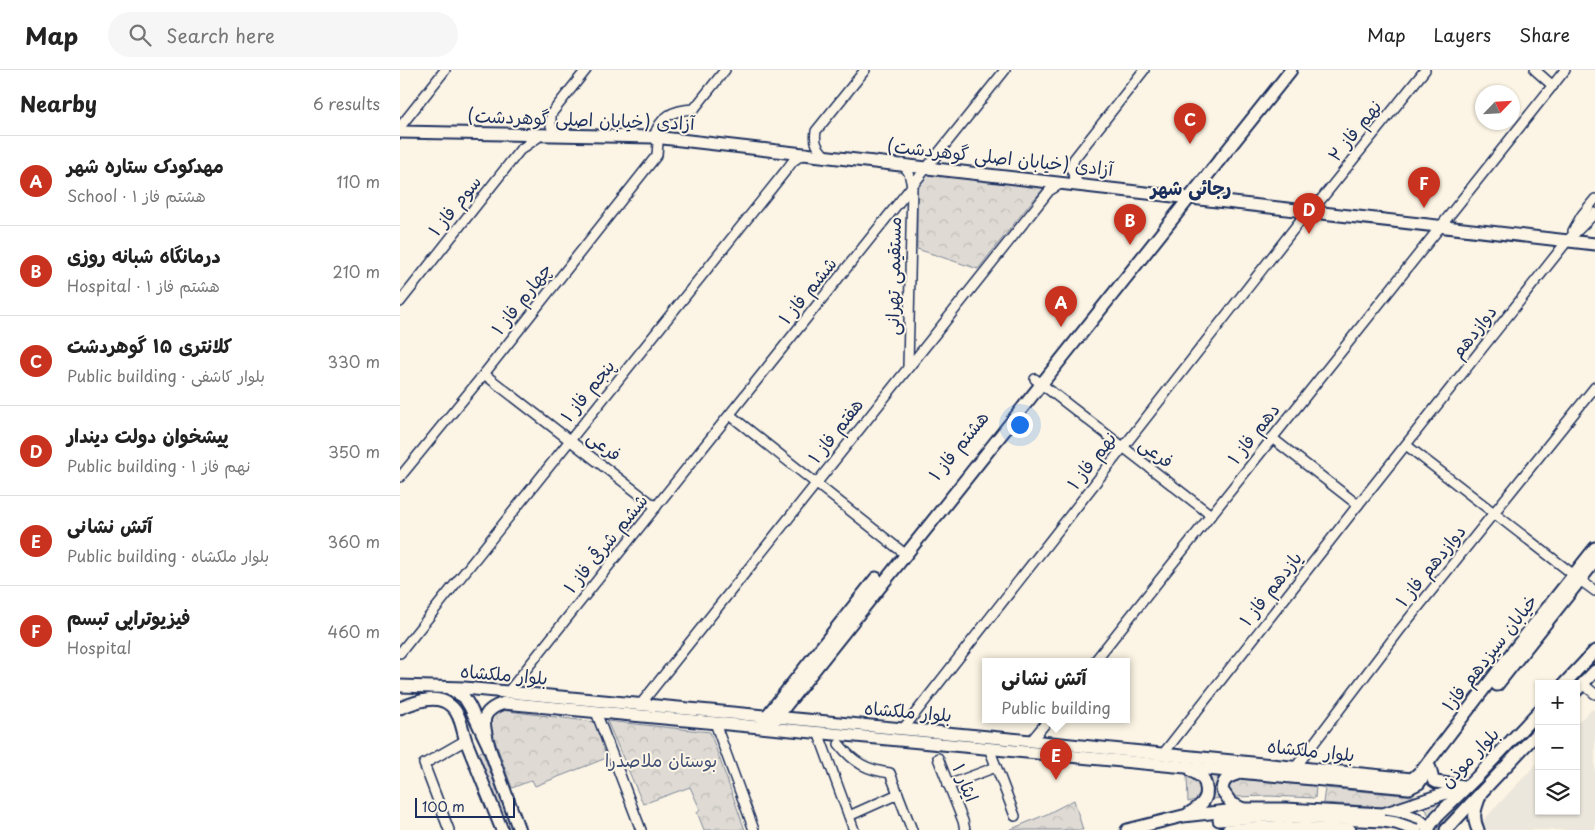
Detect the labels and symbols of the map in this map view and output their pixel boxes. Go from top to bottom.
north arrow [1475,85,1520,130]
street label: نهم فاز ۲ [1321,93,1389,168]
street label: آزادی (خیابان اصلی گوهردشت) [467,101,697,136]
pin: C [1174,103,1206,144]
street label: آزادی (خیابان اصلی گوهردشت) [886,131,1116,182]
pin: F [1408,167,1440,208]
street label: سوم فاز ۱ [421,169,488,243]
district label: رجائی شهر [1149,173,1231,201]
pin: D [1293,193,1325,234]
pin: B [1114,204,1146,245]
street label: مستقیمی تهرانی [878,216,907,336]
street label: ششم فاز ۱ [771,250,844,331]
street label: چهارم فاز ۱ [484,256,559,341]
pin: A [1045,286,1077,327]
street label: دوازدهم [1443,299,1504,365]
street label: پنجم فاز ۱ [553,353,622,428]
street label: هفتم فاز ۱ [801,392,870,470]
street label: دهم فاز ۱ [1220,397,1287,471]
street label: هشتم فاز ۱ [921,404,996,487]
your location [1007,412,1033,438]
street label: فرعی [582,423,628,467]
street label: نهم فاز ۱ [1060,425,1124,496]
street label: فرعی [1134,430,1180,474]
street label: ششم شرقی فاز ۱ [556,487,655,600]
street label: دوازدهم فاز ۱ [1388,518,1473,613]
street label: یازدهم فاز ۱ [1232,545,1309,632]
street label: خیابان سیزدهم فاز۱ [1435,588,1545,717]
street label: بلوار ملکشاه [459,656,549,691]
street label: بلوار ملکشاه [863,693,953,728]
street label: بلوار موذن [1433,720,1505,793]
street label: بلوار ملکشاه [1266,731,1356,768]
pin: E [1040,739,1072,780]
park label: بوستان ملاصدرا [605,746,717,773]
street label: ایثار ۱ [947,759,986,806]
scale bar [415,795,515,818]

